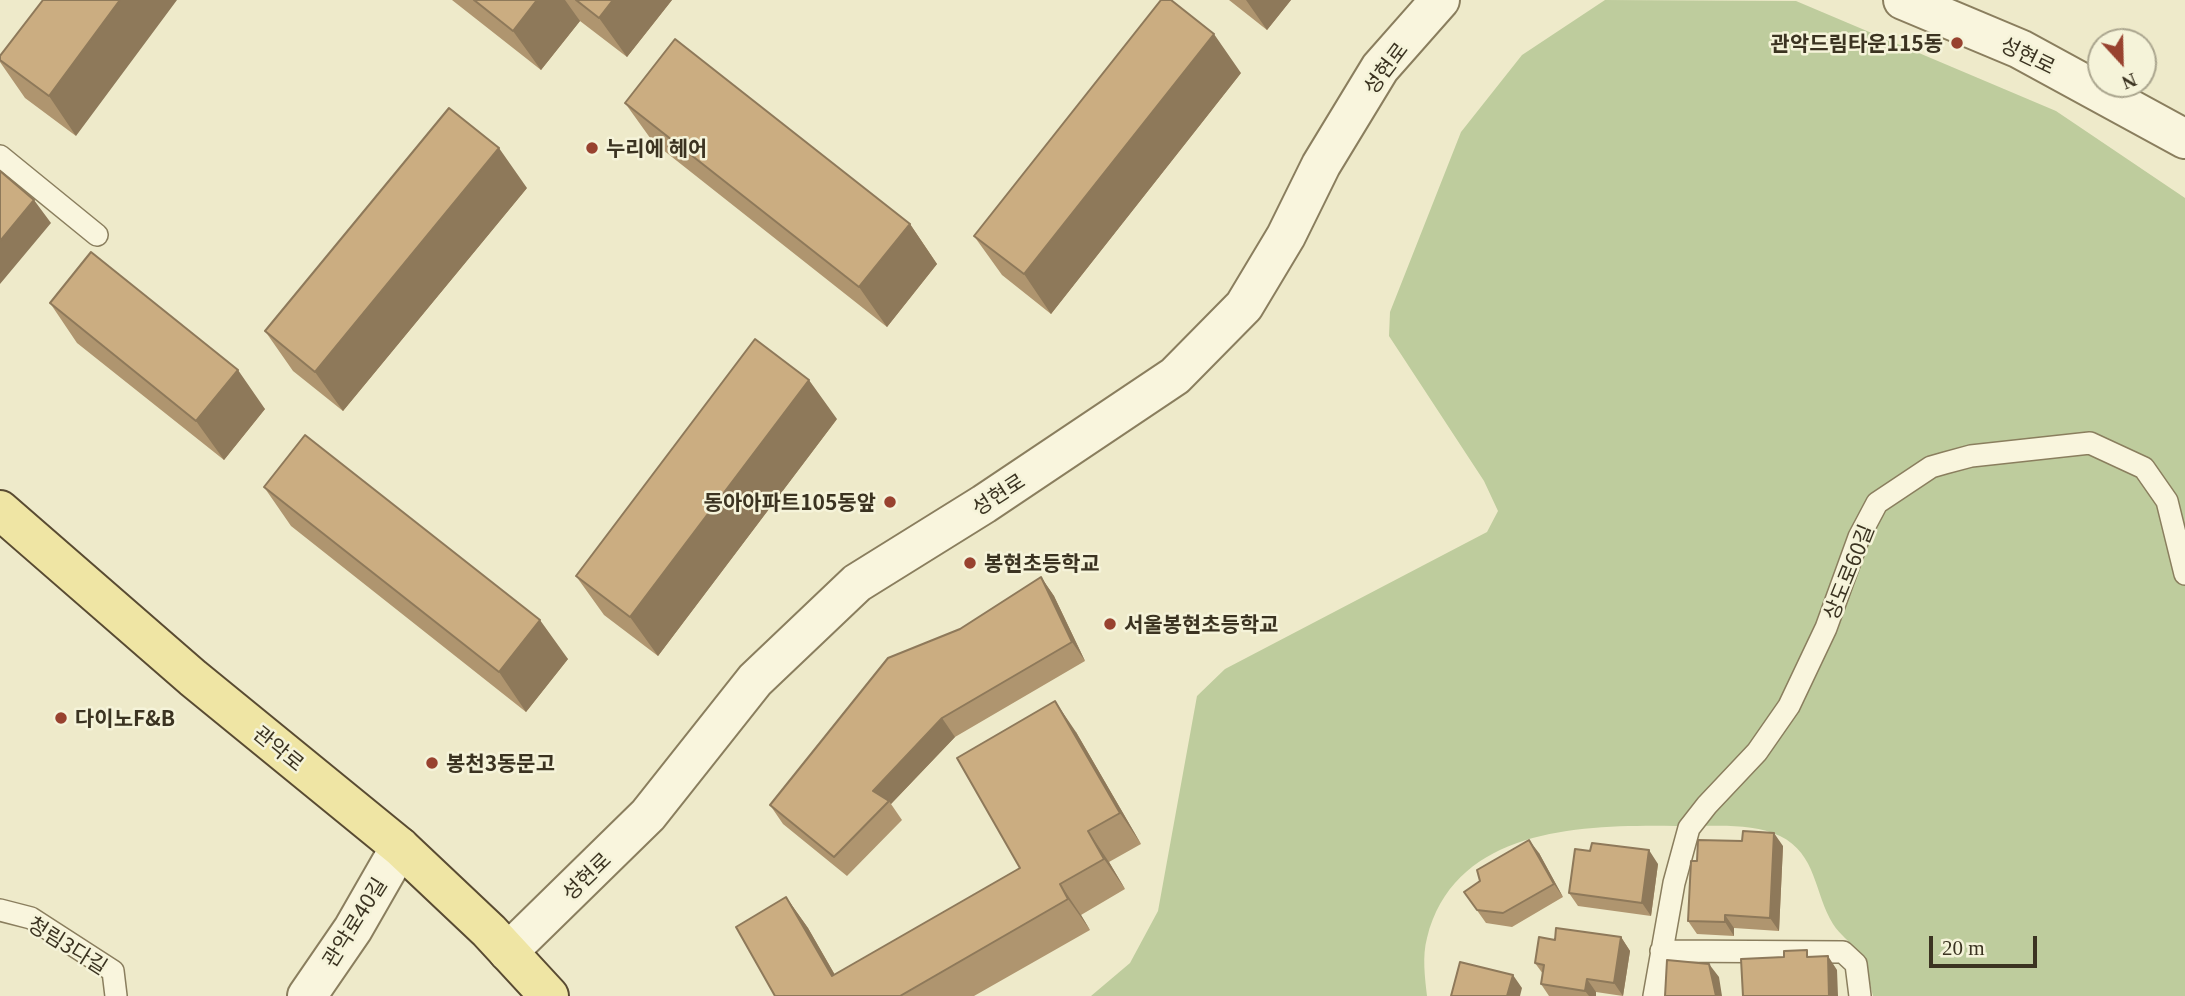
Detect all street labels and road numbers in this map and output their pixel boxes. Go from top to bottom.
street label: 성현로 [1996,31,2060,79]
street label: 성현로 [1357,37,1413,99]
street label: 성현로 [967,468,1029,520]
street label: 상도로60길 [1817,521,1879,623]
street label: 관악로 [249,720,309,776]
street label: 성현로 [556,847,616,905]
street label: 관악로40길 [317,873,391,971]
street label: 청림3다길 [24,911,112,979]

